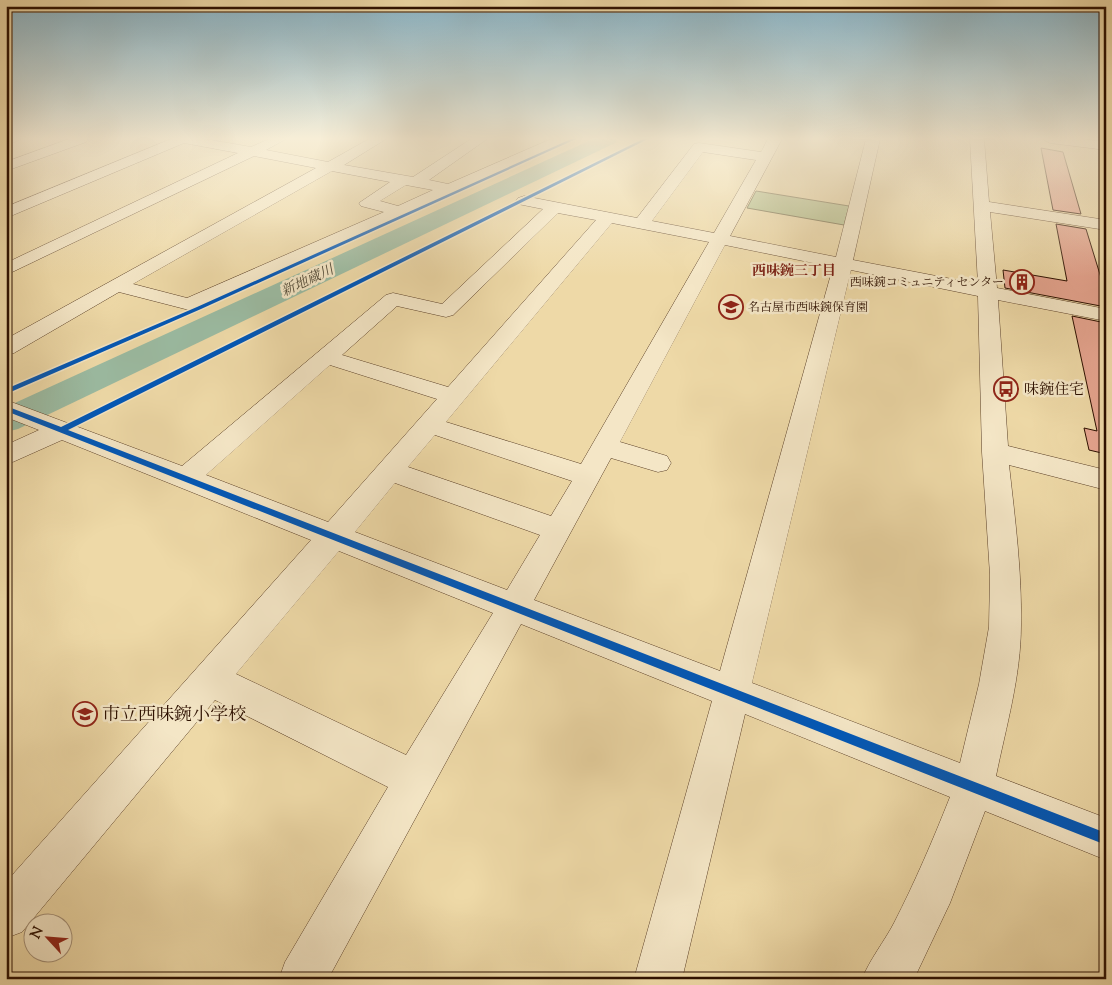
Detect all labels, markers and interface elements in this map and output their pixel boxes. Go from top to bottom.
water label: 新地蔵川 [278,260,339,303]
district label: 西味鋺三丁目 [752,262,836,282]
building icon: 西味鋺コミュニティセンター [1009,269,1035,295]
place label: 西味鋺コミュニティセンター [850,274,1004,292]
school or university icon: 名古屋市西味鋺保育園 [718,294,744,320]
place label: 名古屋市西味鋺保育園 [748,299,868,317]
bus stop icon: 味鋺住宅 [993,376,1019,402]
place label: 味鋺住宅 [1024,380,1084,401]
school or university icon: 市立西味鋺小学校 [72,701,98,727]
place label: 市立西味鋺小学校 [102,703,246,729]
north arrow [22,912,72,962]
text: N [27,924,50,943]

